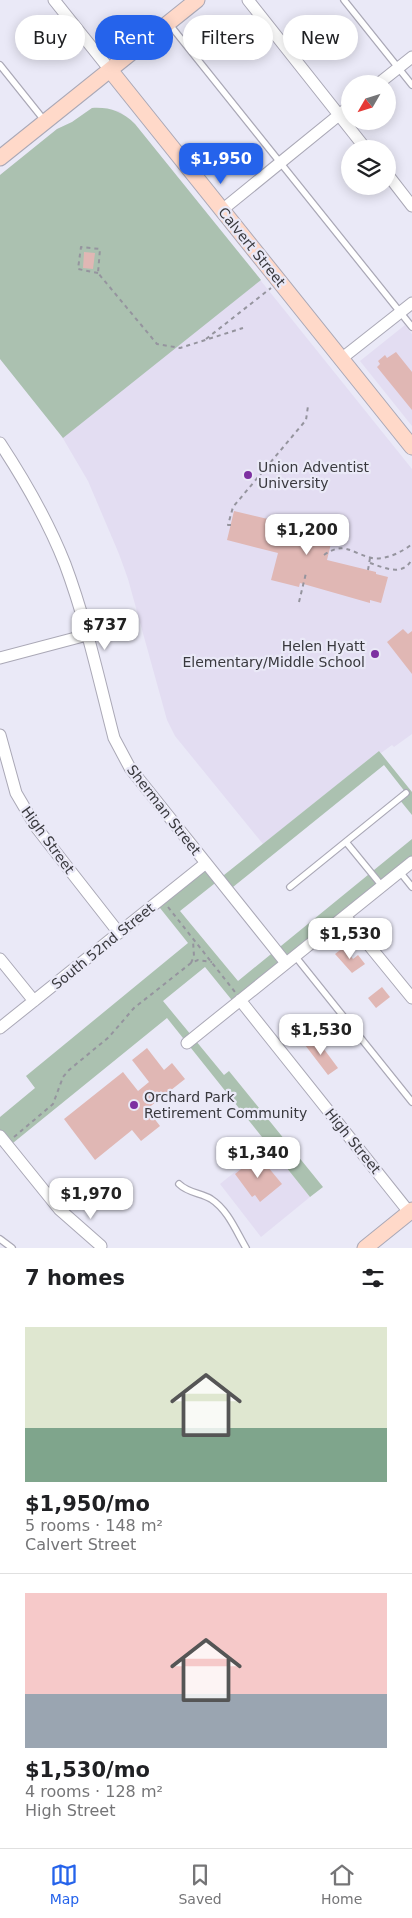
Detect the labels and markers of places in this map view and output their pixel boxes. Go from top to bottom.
pin: $1,950 [180,142,262,185]
place label: Union Adventist University [258,459,370,491]
marker: Union Adventist University [242,469,254,481]
pin: $1,200 [266,514,348,556]
pin: $737 [75,608,135,651]
place label: Helen Hyatt Elementary/Middle School [183,638,366,670]
marker: Helen Hyatt Elementary/Middle School [369,648,381,660]
pin: $1,530 [309,918,391,960]
pin: $1,530 [280,1014,362,1056]
place label: Orchard Park Retirement Community [144,1089,307,1121]
marker: Orchard Park Retirement Community [128,1099,140,1111]
pin: $1,340 [217,1136,299,1179]
pin: $1,970 [50,1178,132,1220]

